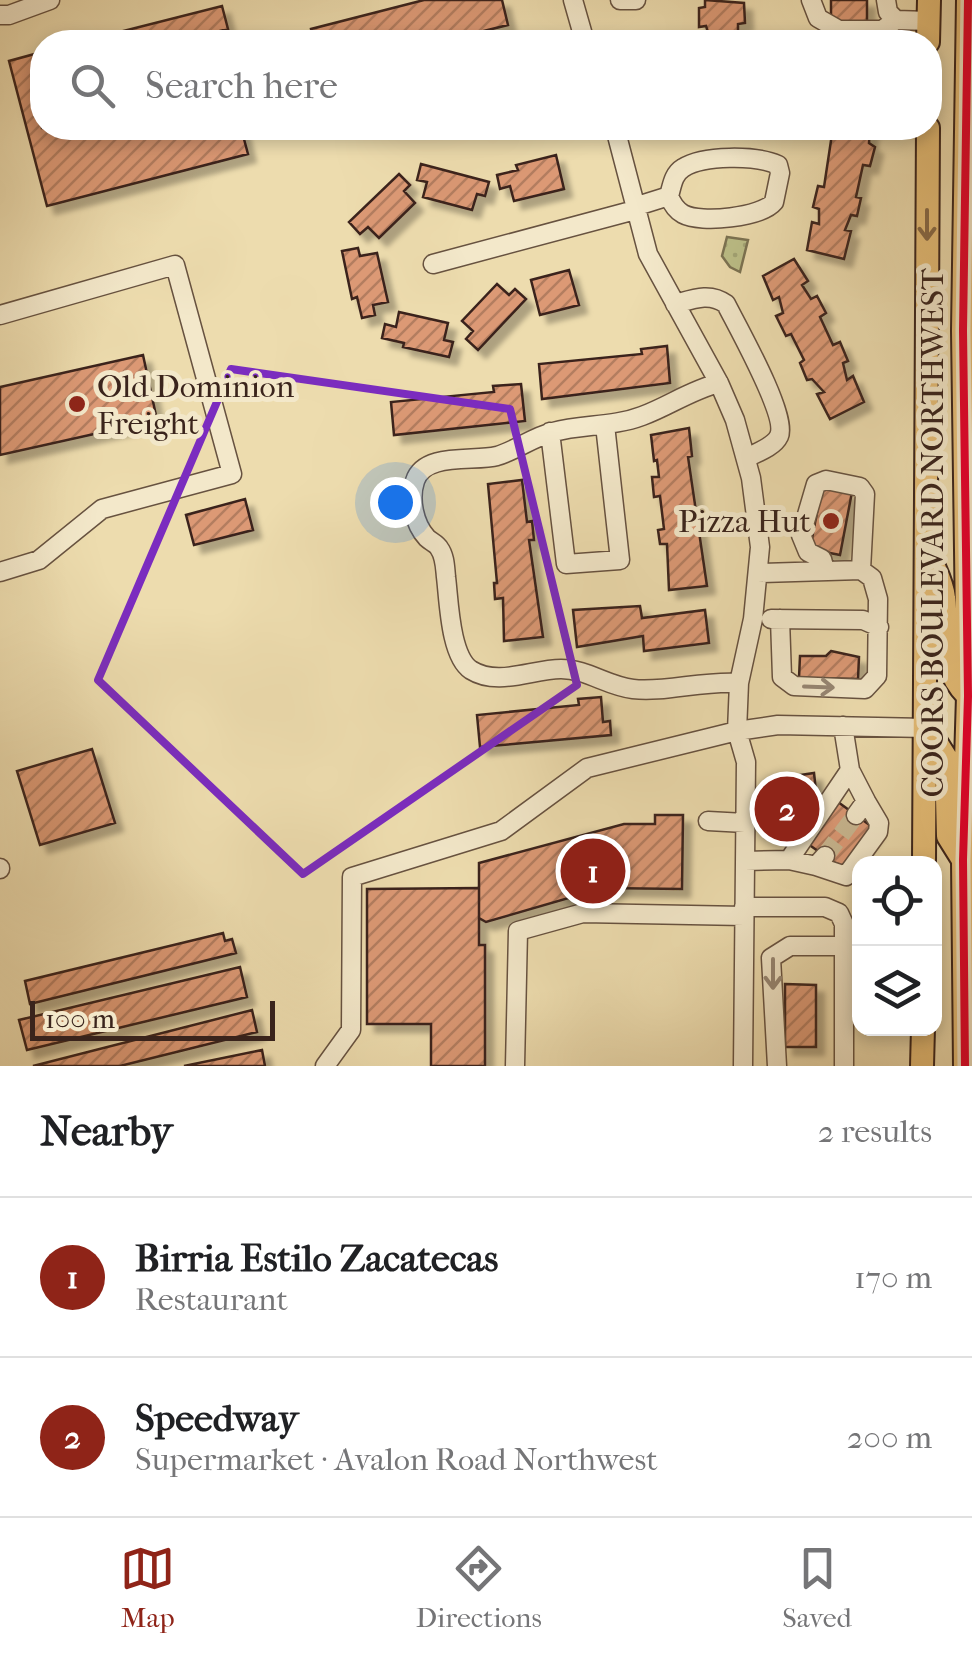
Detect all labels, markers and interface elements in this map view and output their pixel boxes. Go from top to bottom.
search box [30,30,942,140]
icon: search [65,58,120,113]
text: Search here [145,63,338,108]
one-way arrow [918,208,936,240]
street label: COORS BOULEVARD NORTHWEST [914,268,951,798]
place label: Old Dominion Freight [97,368,295,442]
marker: Old Dominion Freight [66,393,88,415]
your location [370,477,421,528]
place label: Pizza Hut [678,503,812,540]
marker: Pizza Hut [820,510,842,532]
one-way arrow [802,678,834,697]
pin: 2 [754,772,820,846]
pin: 1 [560,834,626,908]
map controls [852,856,942,1036]
button: locate [852,856,942,946]
button: layers [852,946,942,1036]
one-way arrow [764,957,782,990]
scale bar [30,996,275,1040]
text: 100 m [45,1002,115,1035]
text: Nearby [40,1107,172,1156]
text: 2 results [818,1113,932,1150]
text: Birria Estilo Zacatecas [135,1236,498,1281]
text: 1 [67,1259,78,1296]
text: 170 m [854,1259,932,1296]
text: Restaurant [135,1281,288,1318]
text: Speedway [135,1396,298,1441]
text: 2 [64,1419,81,1456]
text: 200 m [847,1419,932,1456]
text: Supermarket · Avalon Road Northwest [135,1441,658,1478]
tab: Map [120,1541,175,1634]
tab: Directions [416,1541,542,1634]
tab: Saved [782,1541,852,1634]

